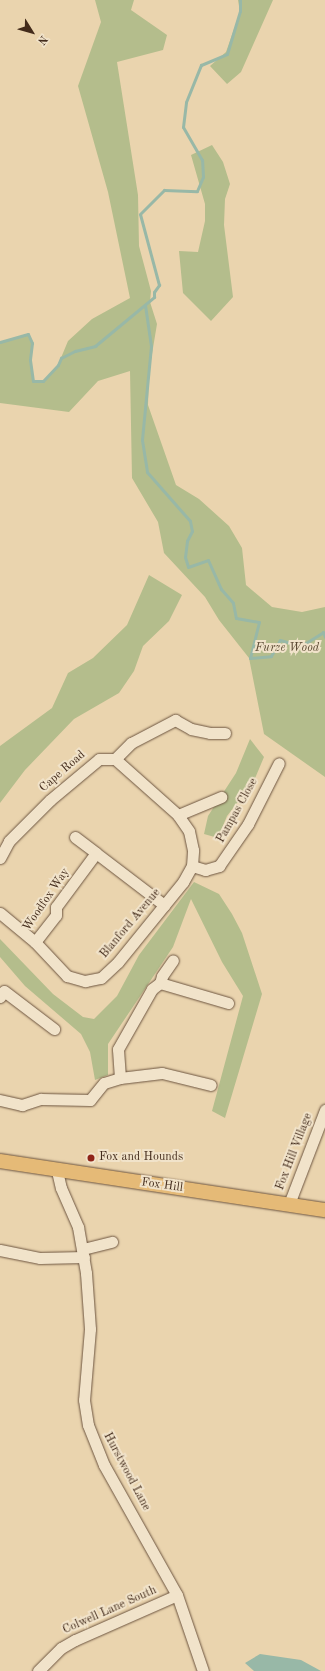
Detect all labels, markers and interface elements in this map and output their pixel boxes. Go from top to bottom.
north arrow [12,12,52,52]
text: N [35,33,49,46]
park label: Furze Wood [255,642,319,656]
street label: Cape Road [37,748,89,796]
street label: Pampas Close [214,776,262,846]
street label: Woodfox Way [21,866,73,934]
street label: Blanford Avenue [98,886,164,962]
street label: Fox Hill Village [274,1111,316,1193]
place label: Fox and Hounds [99,1151,183,1165]
marker: Fox and Hounds [86,1153,96,1163]
street label: Fox Hill [140,1176,184,1196]
street label: Hurstwood Lane [99,1430,153,1514]
street label: Colwell Lane South [61,1584,159,1638]

